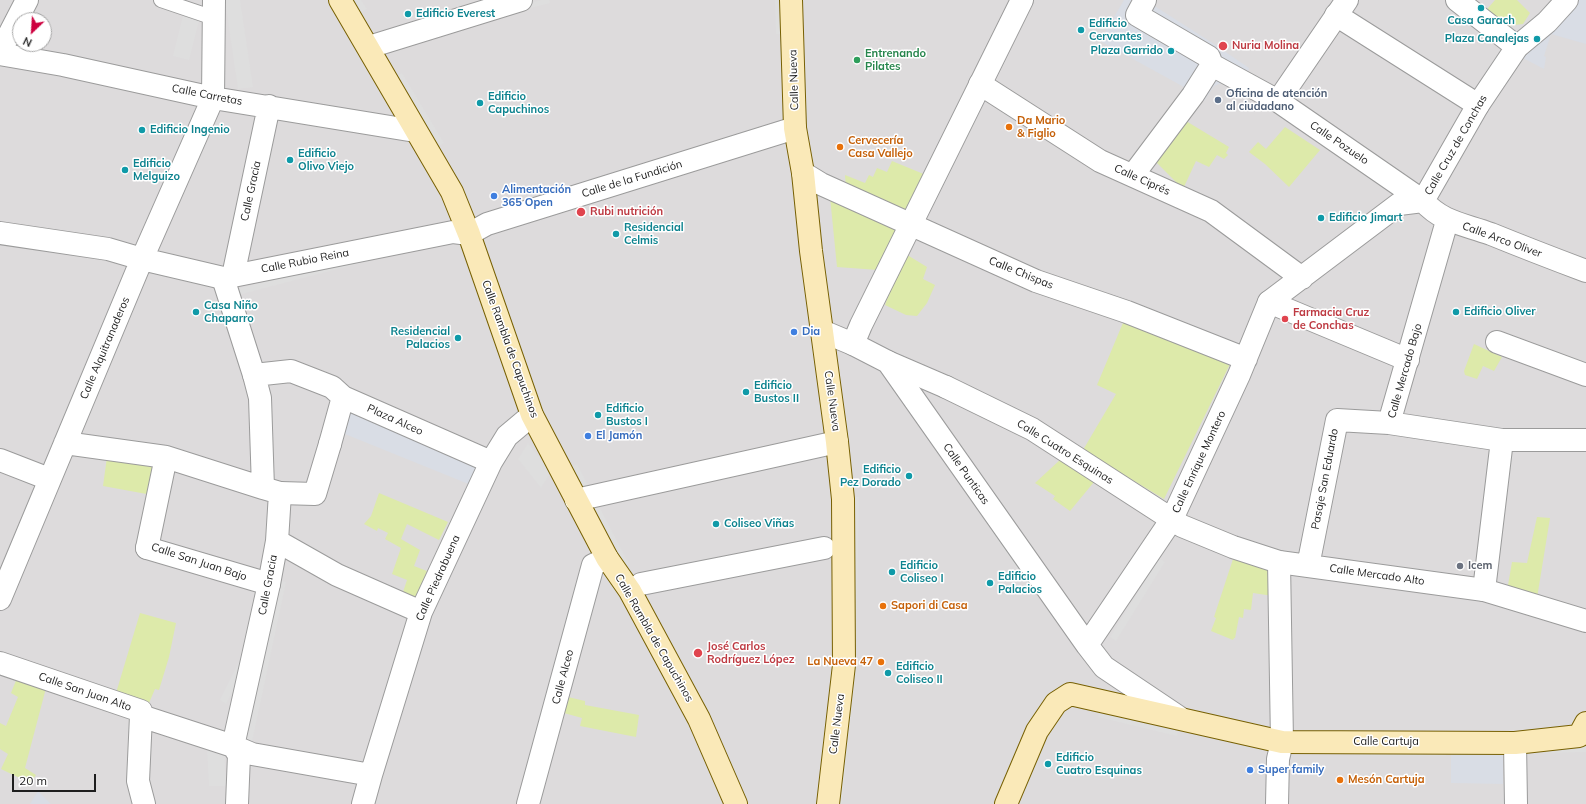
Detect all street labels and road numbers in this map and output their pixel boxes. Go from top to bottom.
street label: Calle Nueva [786,49,802,111]
street label: Calle Carretas [171,82,243,108]
street label: Calle Cruz de Conchas [1422,92,1490,198]
street label: Calle Pozuelo [1307,118,1371,168]
street label: Calle de la Fundición [580,157,684,201]
street label: Calle Gracia [238,160,264,222]
street label: Calle Ciprés [1112,162,1172,198]
street label: Calle Arco Oliver [1460,219,1544,261]
street label: Calle Rubio Reina [260,246,350,276]
street label: Calle Chispas [987,254,1055,292]
street label: Calle Rambla de Capuchinos [479,278,541,420]
street label: Calle Alquitranaderos [77,295,133,401]
street label: Calle Mercado Bajo [1385,322,1425,420]
street label: Calle Nueva [821,370,843,432]
street label: Plaza Alceo [365,402,425,438]
street label: Calle Enrique Montero [1169,409,1229,515]
street label: Calle Cuatro Esquinas [1014,417,1116,487]
street label: Pasaje San Eduardo [1309,427,1341,531]
street label: Calle Punticas [940,441,992,507]
street label: Calle Piedrabuena [413,533,463,623]
street label: Calle San Juan Bajo [150,540,248,584]
street label: Calle Gracia [256,554,280,616]
street label: Calle Mercado Alto [1329,562,1425,588]
street label: Calle Rambla de Capuchinos [612,572,696,704]
street label: Calle Alceo [549,648,577,706]
street label: Calle San Juan Alto [37,670,133,714]
street label: Calle Nueva [827,693,847,755]
street label: Calle Cartuja [1353,735,1419,749]

